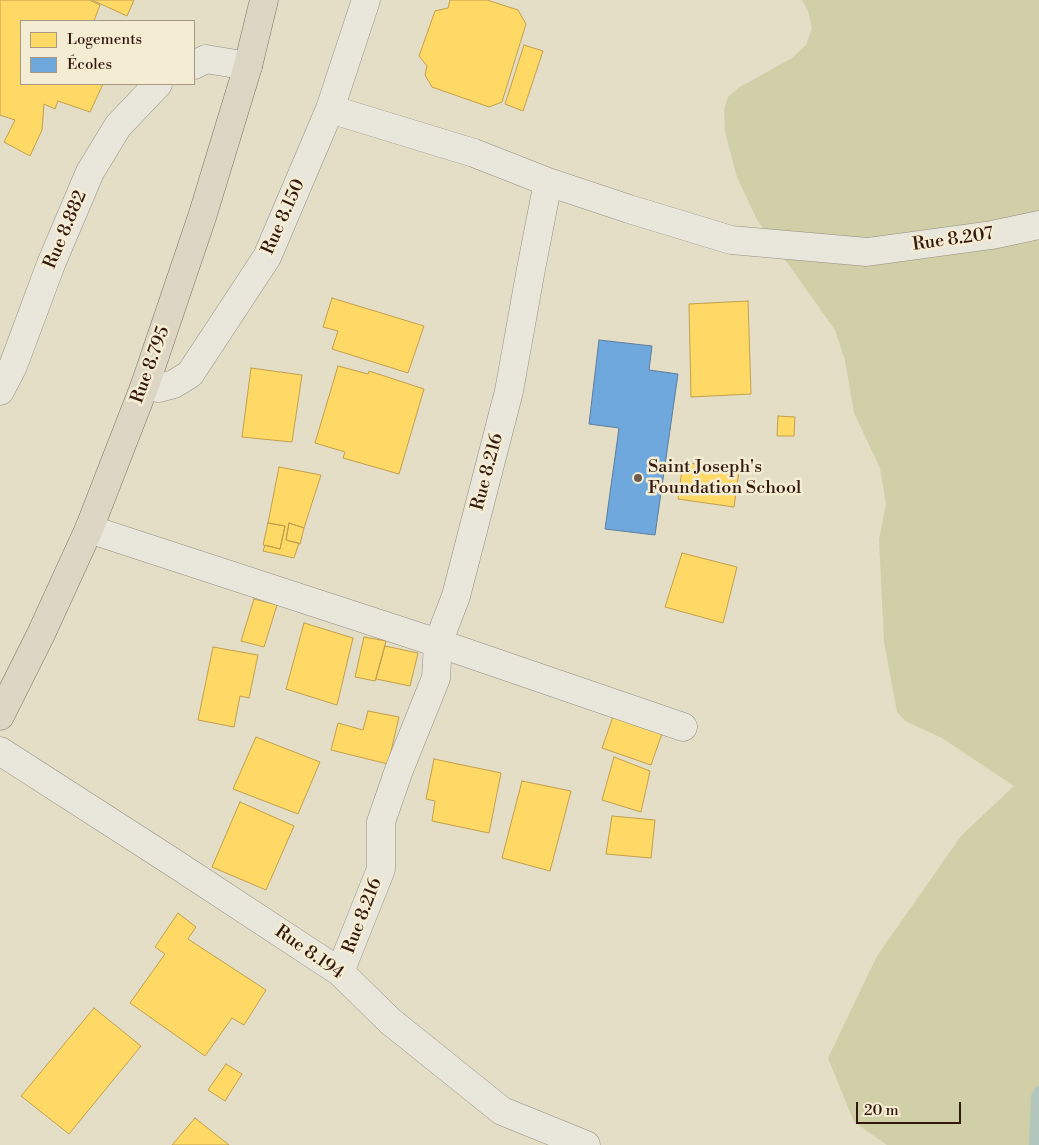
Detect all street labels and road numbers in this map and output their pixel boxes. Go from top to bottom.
street label: Rue 8.150 [258,176,310,258]
street label: Rue 8.882 [40,188,92,272]
street label: Rue 8.207 [911,224,995,256]
street label: Rue 8.795 [127,324,175,406]
street label: Rue 8.216 [467,431,509,513]
street label: Rue 8.216 [339,875,387,957]
street label: Rue 8.194 [270,921,348,985]

